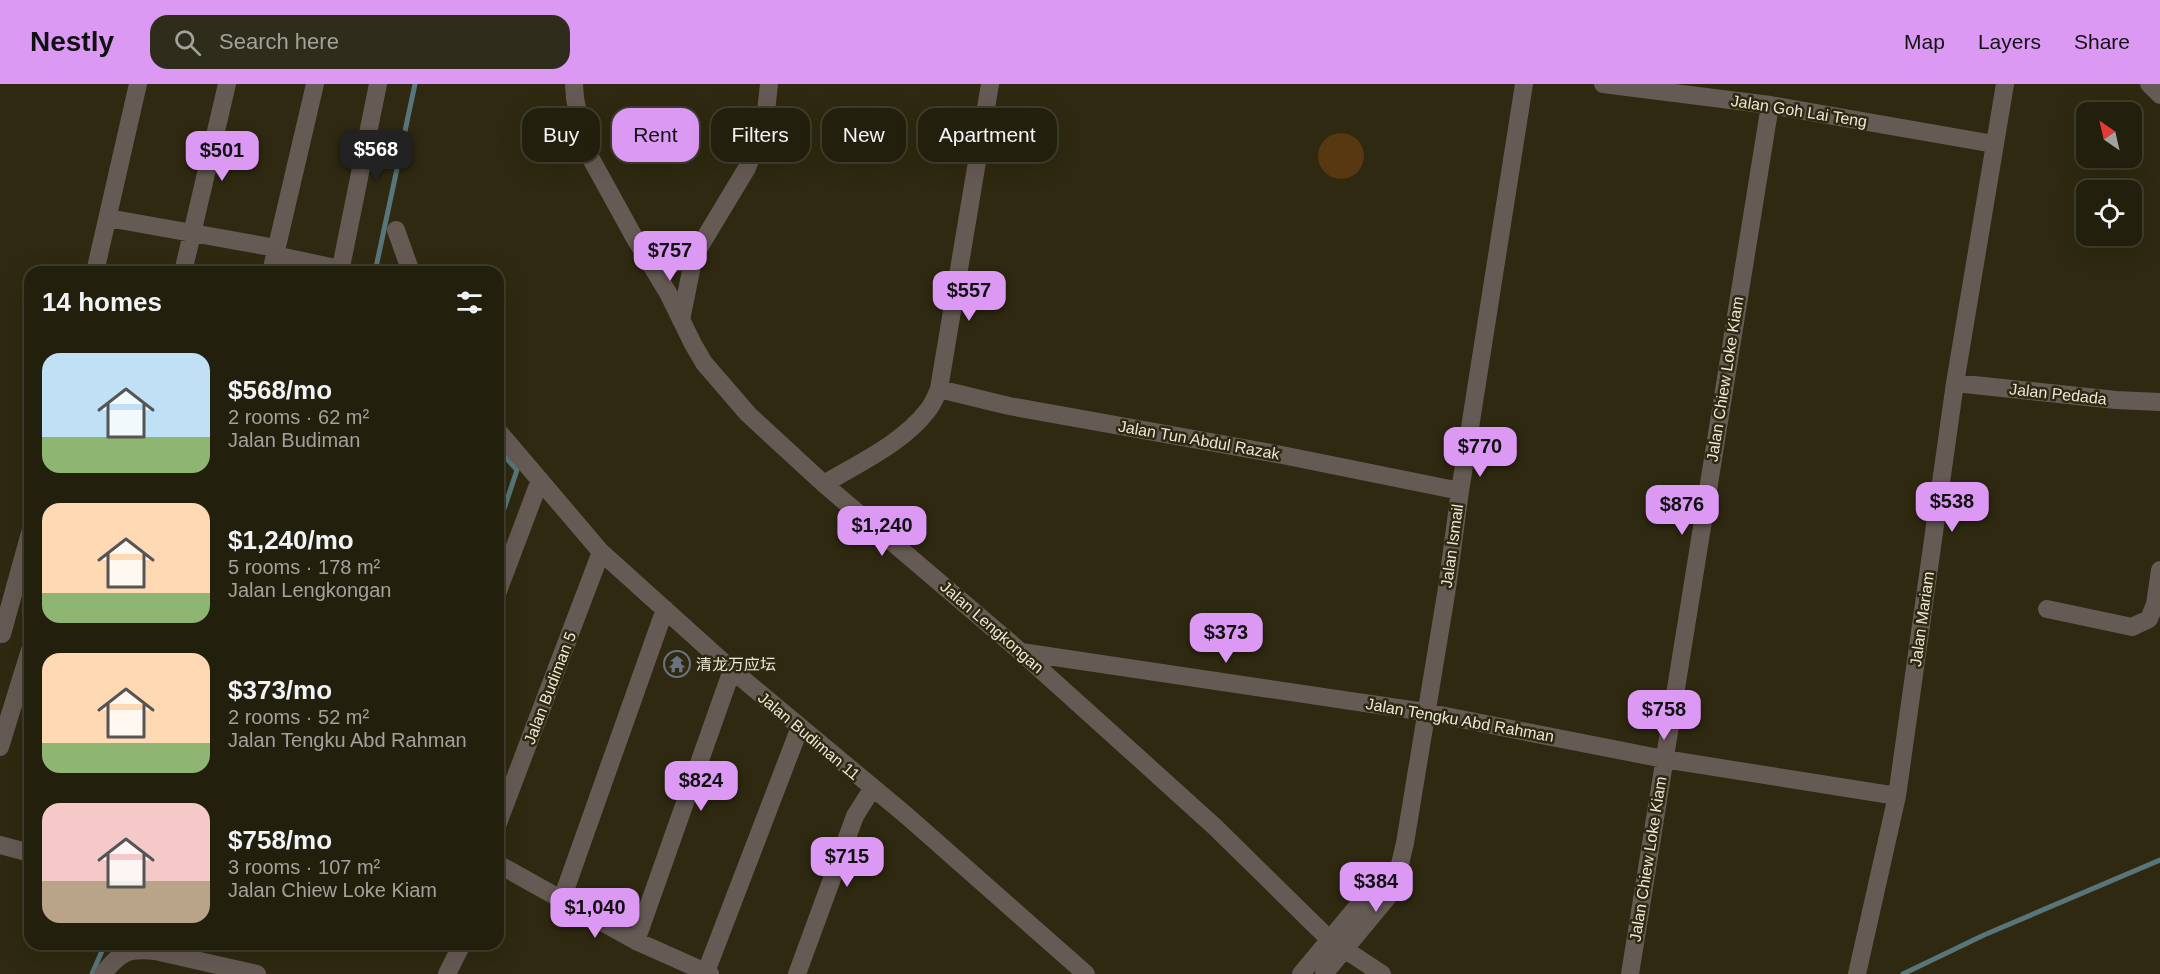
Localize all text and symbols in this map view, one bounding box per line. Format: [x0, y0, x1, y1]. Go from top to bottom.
search box [150, 15, 570, 69]
text: Nestly [30, 26, 114, 57]
icon: search [171, 26, 204, 59]
text: Search here [219, 29, 339, 54]
text: Map [1904, 30, 1945, 53]
text: Layers [1978, 30, 2041, 53]
text: Share [2074, 30, 2130, 53]
street label: Jalan Goh Lai Teng [1730, 92, 1868, 130]
north arrow [2076, 102, 2142, 168]
map controls [2076, 102, 2142, 246]
chip: Buy [522, 108, 600, 162]
chip: Rent [612, 108, 699, 162]
chip: Filters [711, 108, 810, 162]
chip: New [822, 108, 906, 162]
chip: Apartment [918, 108, 1057, 162]
pin: $568 [340, 130, 412, 181]
pin: $501 [186, 131, 258, 182]
text: $568 [354, 138, 398, 160]
text: $501 [200, 139, 244, 161]
button: locate [2076, 180, 2142, 246]
pin: $757 [634, 231, 706, 282]
text: $757 [648, 239, 692, 261]
pin: $557 [933, 271, 1005, 322]
text: $557 [947, 279, 991, 301]
icon: filters [453, 286, 486, 319]
text: 14 homes [42, 287, 162, 317]
street label: Jalan Chiew Loke Kiam [1704, 295, 1746, 463]
text: $568/mo [228, 375, 332, 405]
icon: home [90, 377, 162, 449]
street label: Jalan Pedada [2008, 380, 2108, 408]
text: 2 rooms · 62 m² [228, 406, 369, 428]
street label: Jalan Tun Abdul Razak [1117, 417, 1282, 463]
pin: $770 [1444, 427, 1516, 478]
text: Jalan Budiman [228, 429, 360, 451]
text: $770 [1458, 435, 1502, 457]
pin: $538 [1916, 482, 1988, 533]
pin: $876 [1646, 485, 1718, 536]
text: $538 [1930, 490, 1974, 512]
text: $876 [1660, 493, 1704, 515]
street label: Jalan Ismail [1438, 503, 1466, 589]
pin: $1,240 [833, 506, 931, 557]
text: $1,240 [851, 514, 913, 536]
text: $1,240/mo [228, 525, 354, 555]
icon: home [90, 527, 162, 599]
text: 5 rooms · 178 m² [228, 556, 380, 578]
street label: Jalan Mariam [1907, 570, 1937, 668]
street label: Jalan Lengkongan [937, 578, 1047, 676]
text: Jalan Lengkongan [228, 579, 391, 601]
pin: $373 [1190, 613, 1262, 664]
text: $373 [1204, 621, 1248, 643]
street label: Jalan Budiman 5 [521, 629, 579, 747]
temple icon: 清龙万应坛 [662, 649, 692, 679]
place label: 清龙万应坛 [696, 656, 776, 673]
text: $373/mo [228, 675, 332, 705]
icon: home [90, 677, 162, 749]
street label: Jalan Budiman 11 [755, 689, 863, 783]
pin: $758 [1628, 690, 1700, 741]
street label: Jalan Tengku Abd Rahman [1364, 695, 1556, 745]
text: $758 [1642, 698, 1686, 720]
text: 2 rooms · 52 m² [228, 706, 369, 728]
text: Jalan Tengku Abd Rahman [228, 729, 467, 751]
pin: $824 [665, 761, 737, 812]
text: $824 [679, 769, 723, 791]
street label: Jalan Chiew Loke Kiam [1627, 775, 1669, 943]
text: $758/mo [228, 825, 332, 855]
icon: home [90, 827, 162, 899]
pin: $715 [811, 837, 883, 888]
text: $715 [825, 845, 869, 867]
text: 3 rooms · 107 m² [228, 856, 380, 878]
pin: $384 [1340, 862, 1412, 913]
text: $384 [1354, 870, 1398, 892]
text: Jalan Chiew Loke Kiam [228, 879, 437, 901]
pin: $1,040 [546, 888, 644, 939]
text: $1,040 [564, 896, 626, 918]

